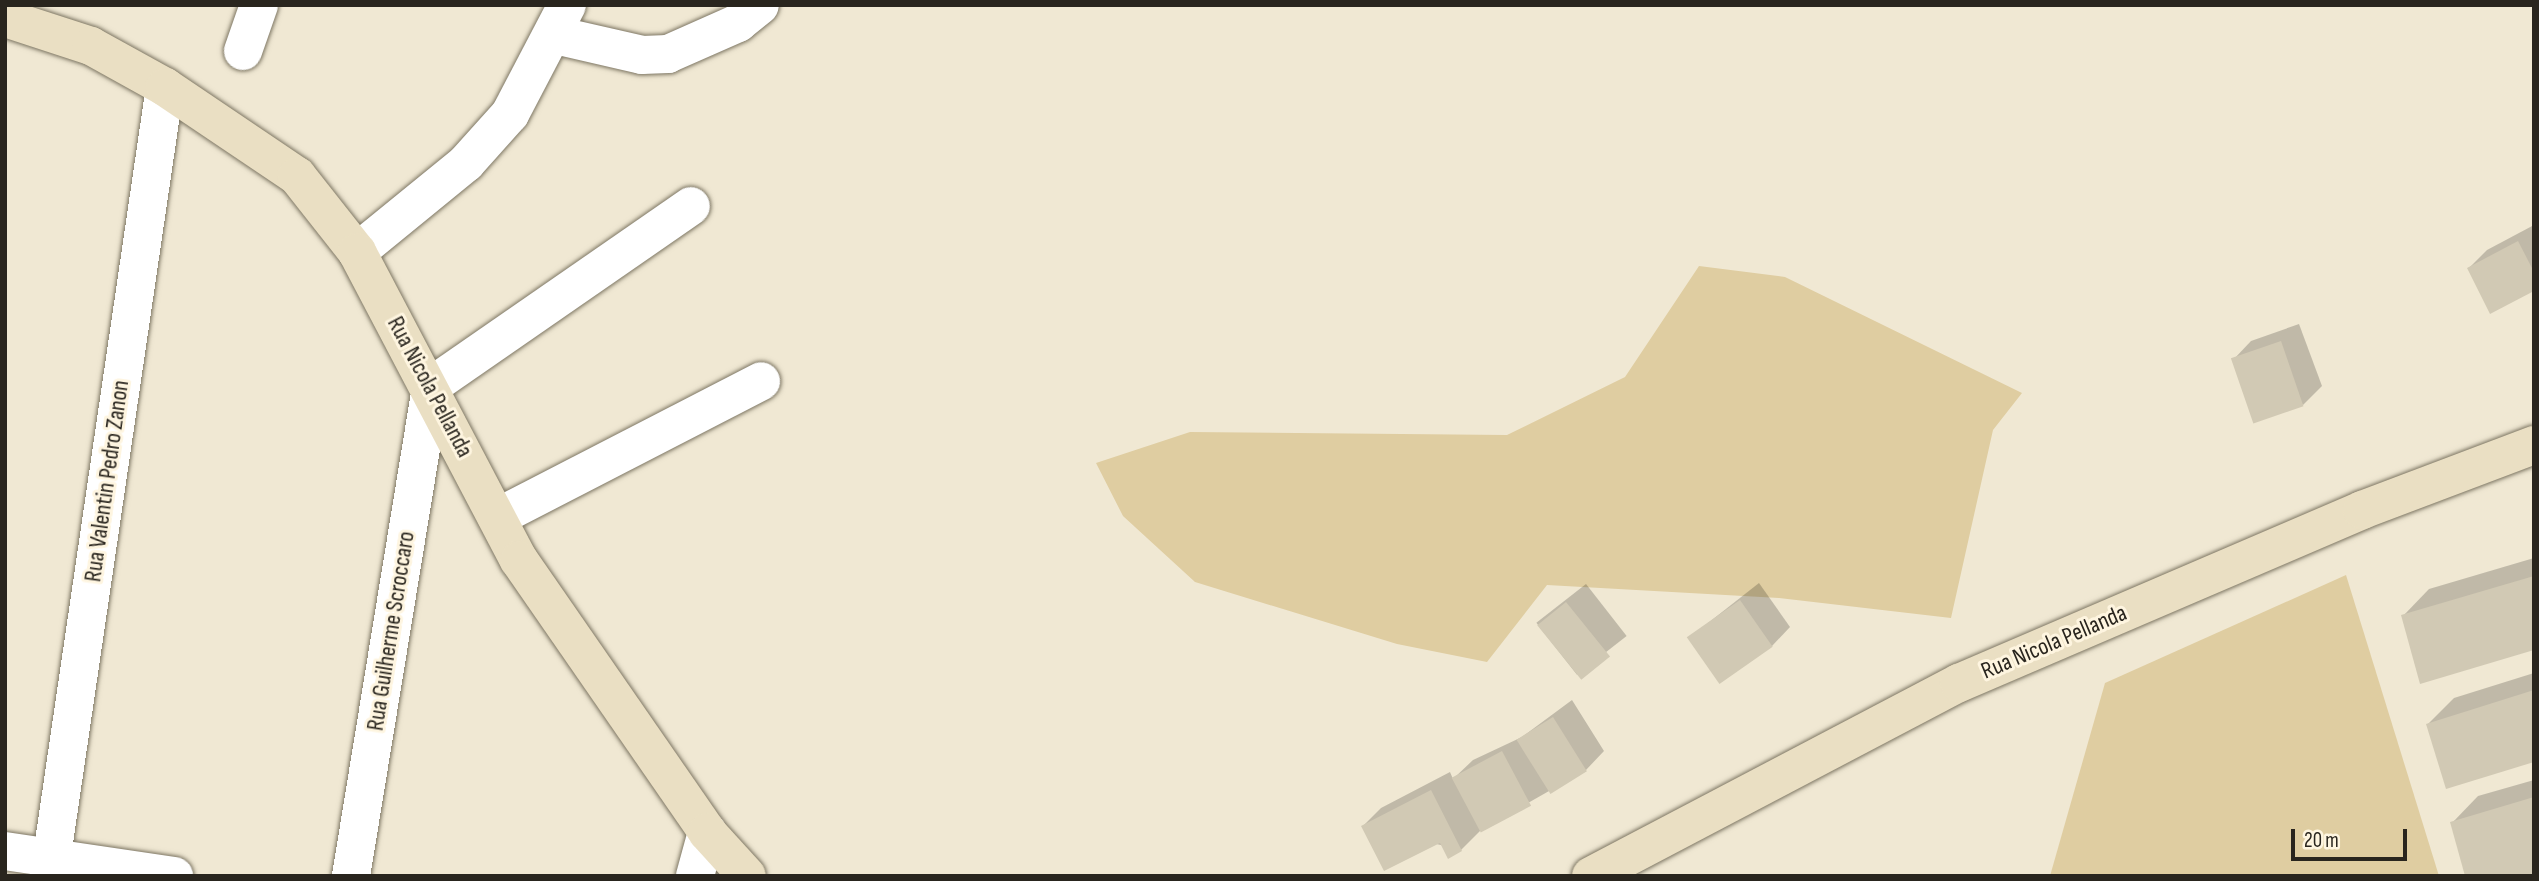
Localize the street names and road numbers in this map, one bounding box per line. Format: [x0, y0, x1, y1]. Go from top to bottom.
street label: Rua Nicola Pellanda [381, 312, 479, 462]
street label: Rua Valentin Pedro Zanon [79, 378, 135, 584]
street label: Rua Guilherme Scroccaro [361, 529, 421, 733]
street label: Rua Nicola Pellanda [1977, 598, 2131, 686]

